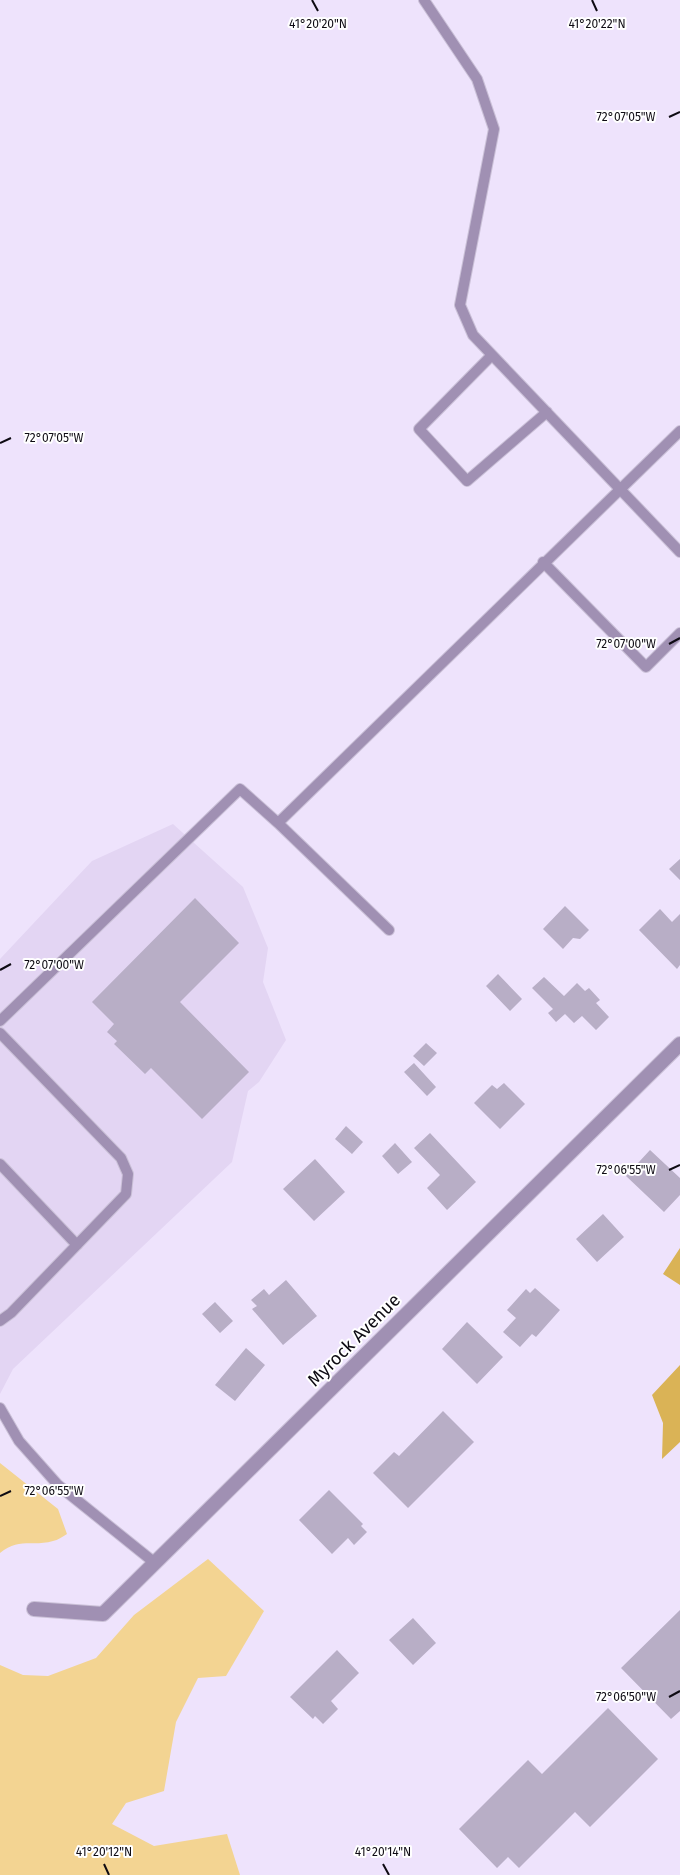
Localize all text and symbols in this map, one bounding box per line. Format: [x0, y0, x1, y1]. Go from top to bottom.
text: 41°20'20"N [289, 17, 347, 31]
text: 41°20'22"N [568, 17, 626, 31]
text: 72°07'05"W [597, 110, 655, 124]
text: 72°07'05"W [25, 431, 83, 445]
text: 72°07'00"W [596, 637, 656, 651]
text: 72°07'00"W [24, 958, 84, 972]
text: 72°06'55"W [596, 1163, 656, 1177]
street label: Myrock Avenue [303, 1289, 405, 1391]
text: 72°06'55"W [24, 1484, 84, 1498]
text: 72°06'50"W [596, 1690, 656, 1704]
text: 41°20'12"N [76, 1845, 132, 1859]
text: 41°20'14"N [355, 1845, 411, 1859]

